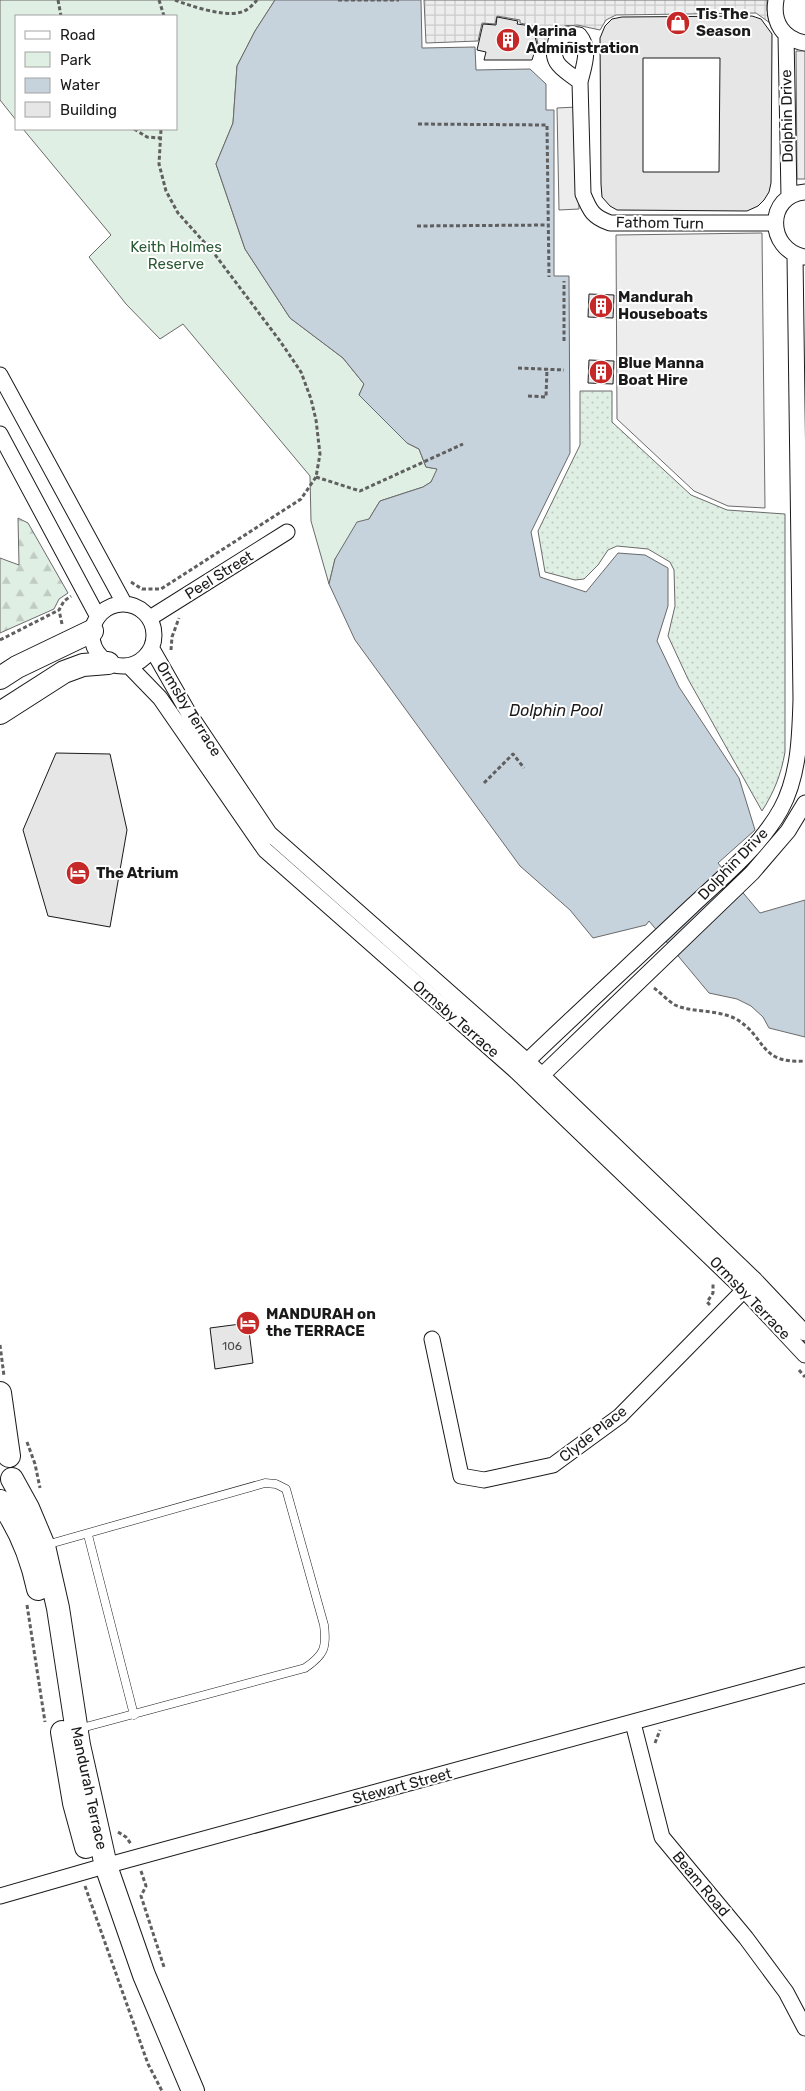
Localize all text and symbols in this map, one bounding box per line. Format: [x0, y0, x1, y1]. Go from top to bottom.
place label: Tis The Season [696, 5, 751, 40]
shop icon: Tis The Season [665, 10, 691, 36]
legend [15, 15, 178, 130]
place label: Marina Administration [526, 22, 639, 57]
text: Road [60, 26, 96, 44]
building icon: Marina Administration [495, 27, 521, 53]
text: Park [60, 51, 91, 69]
street label: Dolphin Drive [777, 69, 797, 163]
text: Water [60, 76, 100, 94]
text: Building [60, 101, 117, 119]
street label: Fathom Turn [616, 213, 704, 233]
park label: Keith Holmes Reserve [130, 238, 222, 273]
place label: Mandurah Houseboats [618, 288, 708, 323]
building icon: Mandurah Houseboats [588, 293, 614, 319]
place label: Blue Manna Boat Hire [618, 354, 704, 389]
building icon: Blue Manna Boat Hire [588, 359, 614, 385]
street label: Peel Street [182, 547, 257, 603]
street label: Ormsby Terrace [153, 658, 225, 760]
water label: Dolphin Pool [509, 701, 604, 720]
street label: Dolphin Drive [694, 824, 772, 904]
hotel icon: The Atrium [65, 860, 91, 886]
place label: The Atrium [96, 864, 178, 882]
street label: Ormsby Terrace [409, 977, 503, 1061]
street label: Ormsby Terrace [706, 1253, 794, 1343]
place label: MANDURAH on the TERRACE [266, 1305, 376, 1340]
hotel icon: MANDURAH on the TERRACE [235, 1310, 261, 1336]
house number: 106 [222, 1339, 242, 1353]
street label: Clyde Place [556, 1402, 630, 1466]
street label: Mandurah Terrace [67, 1725, 111, 1851]
street label: Stewart Street [350, 1764, 454, 1808]
street label: Beam Road [669, 1848, 733, 1920]

